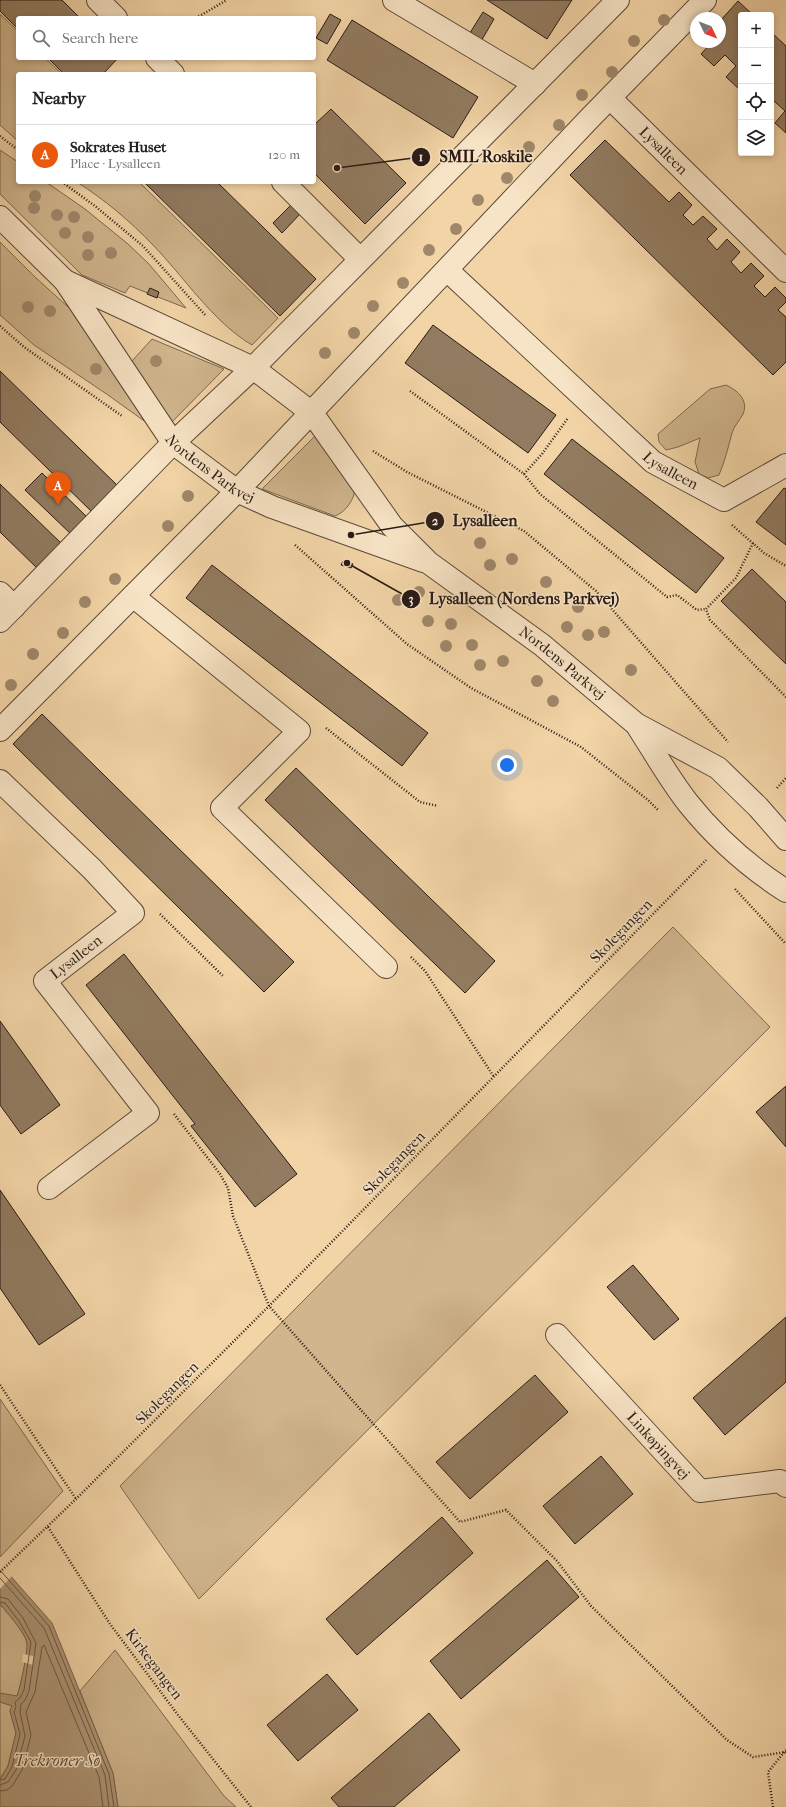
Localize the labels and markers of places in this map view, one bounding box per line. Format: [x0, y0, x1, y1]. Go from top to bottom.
callout: SMIL Roskile [411, 143, 540, 171]
pin: A [45, 472, 71, 505]
callout: Lysalleen [425, 507, 526, 535]
callout: Lysalleen (Nordens Parkvej) [401, 585, 627, 613]

